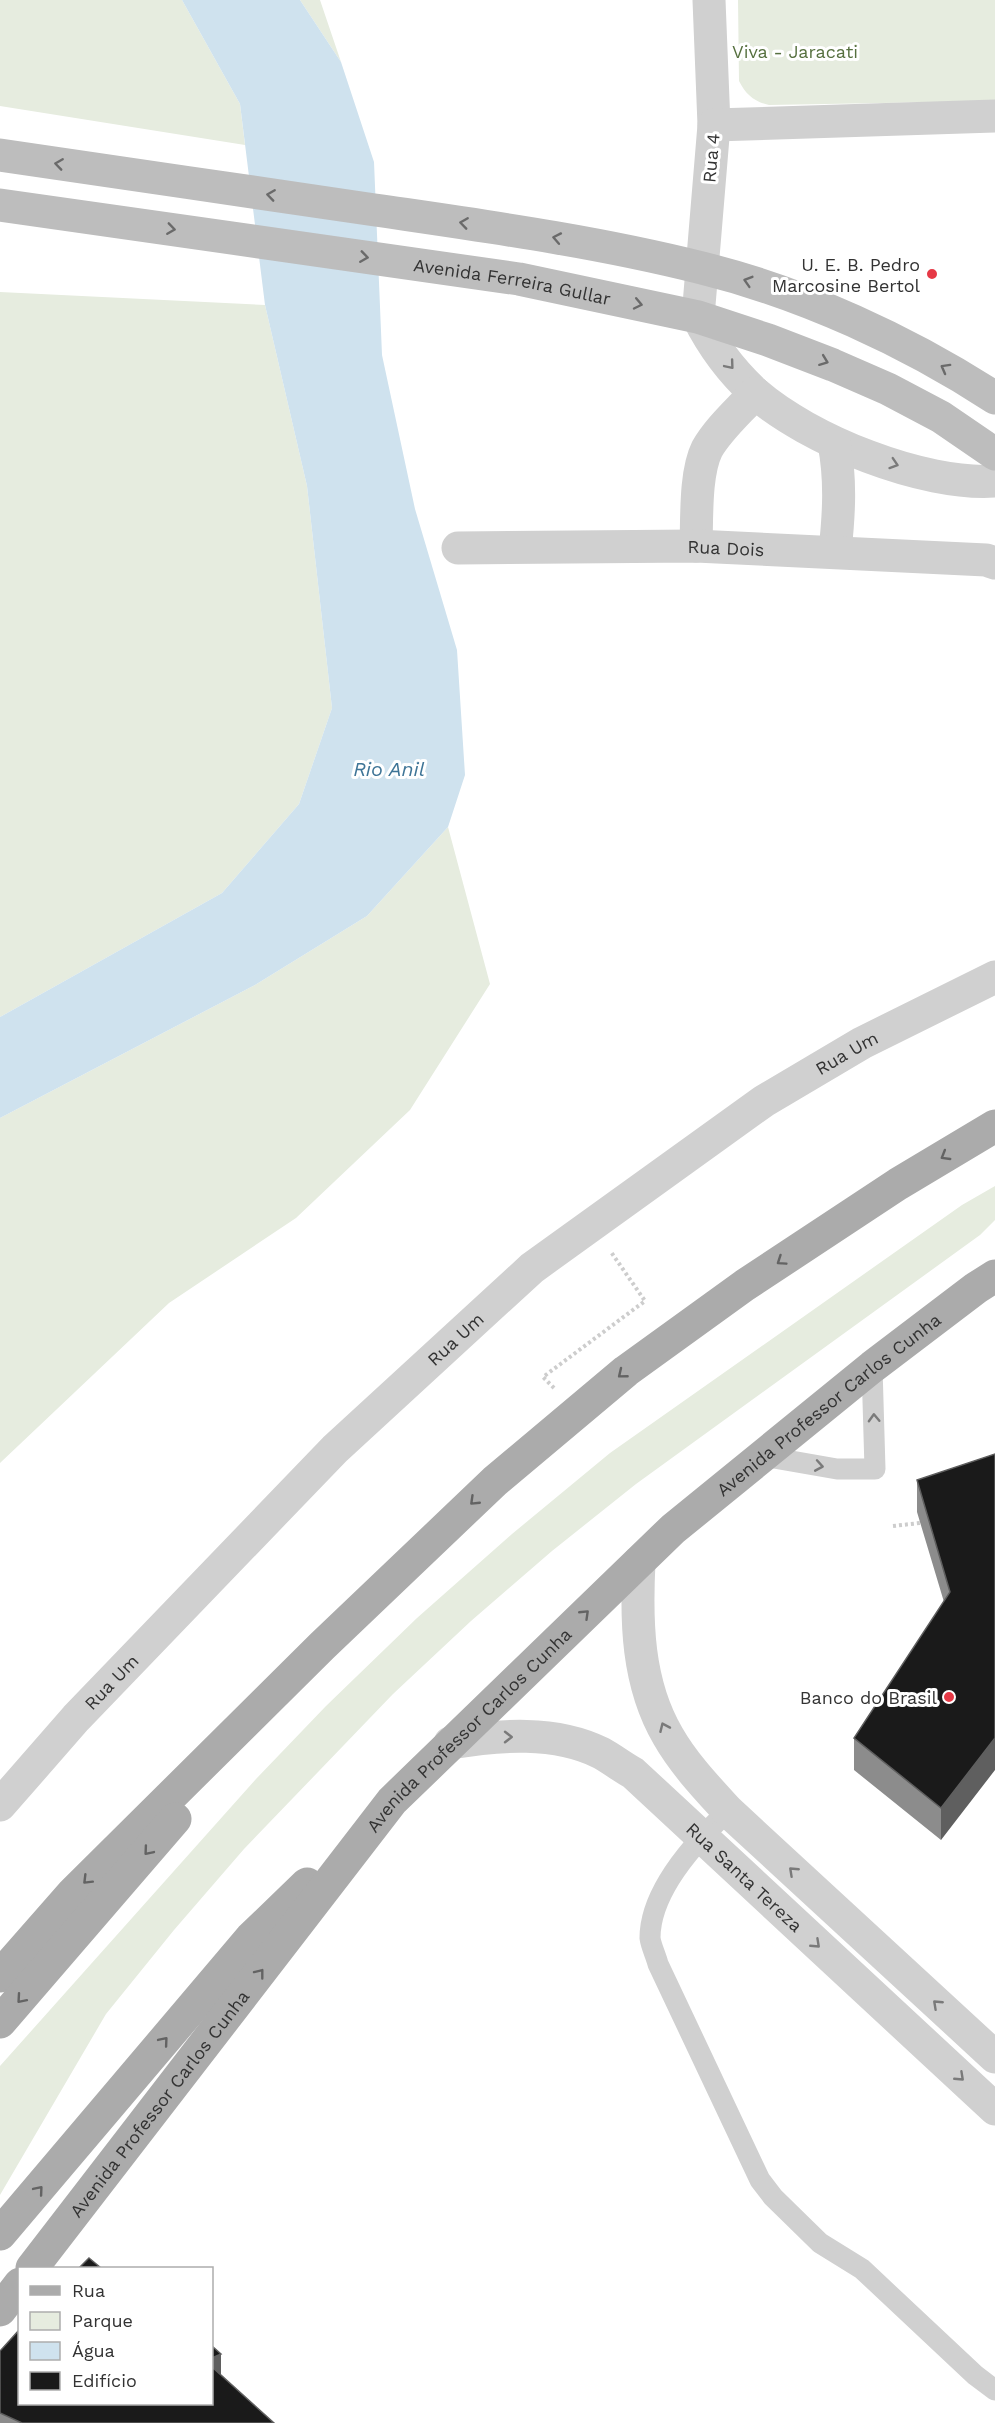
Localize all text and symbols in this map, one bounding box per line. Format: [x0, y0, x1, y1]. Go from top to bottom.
park label: Viva - Jaracati [732, 41, 858, 62]
street label: Rua 4 [698, 132, 724, 184]
one-way arrow [55, 158, 64, 170]
one-way arrow [266, 189, 276, 201]
one-way arrow [459, 217, 469, 229]
one-way arrow [166, 222, 175, 234]
one-way arrow [553, 232, 563, 245]
one-way arrow [359, 250, 368, 262]
street label: Avenida Ferreira Gullar [412, 254, 613, 309]
place label: U. E. B. Pedro Marcosine Bertol [772, 254, 920, 296]
marker: U. E. B. Pedro Marcosine Bertol [925, 267, 939, 281]
one-way arrow [743, 276, 753, 288]
one-way arrow [633, 297, 643, 310]
one-way arrow [818, 354, 829, 366]
one-way arrow [723, 358, 734, 369]
one-way arrow [941, 364, 951, 375]
one-way arrow [888, 457, 899, 469]
street label: Rua Dois [687, 535, 765, 560]
water label: Rio Anil [353, 757, 425, 781]
street label: Rua Um [811, 1026, 881, 1079]
one-way arrow [941, 1148, 951, 1160]
one-way arrow [777, 1254, 787, 1266]
street label: Rua Um [423, 1308, 487, 1370]
street label: Avenida Professor Carlos Cunha [712, 1308, 945, 1500]
one-way arrow [618, 1367, 629, 1378]
one-way arrow [868, 1414, 880, 1423]
one-way arrow [814, 1459, 824, 1472]
one-way arrow [470, 1494, 481, 1505]
one-way arrow [579, 1610, 589, 1621]
street label: Avenida Professor Carlos Cunha [362, 1623, 575, 1836]
street label: Rua Um [80, 1650, 142, 1714]
place label: Banco do Brasil [800, 1687, 937, 1708]
marker: Banco do Brasil [942, 1690, 956, 1704]
one-way arrow [659, 1723, 671, 1734]
one-way arrow [503, 1731, 512, 1743]
street label: Rua Santa Tereza [682, 1818, 807, 1936]
one-way arrow [144, 1844, 155, 1855]
one-way arrow [790, 1867, 800, 1878]
one-way arrow [83, 1873, 94, 1884]
one-way arrow [810, 1937, 820, 1948]
one-way arrow [252, 1968, 263, 1979]
street label: Avenida Professor Carlos Cunha [65, 1986, 253, 2221]
one-way arrow [17, 1992, 28, 2003]
one-way arrow [933, 2000, 944, 2011]
one-way arrow [157, 2037, 168, 2048]
one-way arrow [953, 2070, 963, 2081]
one-way arrow [31, 2186, 42, 2197]
legend [18, 2267, 213, 2405]
text: Rua [72, 2280, 105, 2301]
text: Parque [72, 2310, 133, 2331]
text: Água [72, 2340, 115, 2361]
text: Edifício [72, 2370, 137, 2391]

